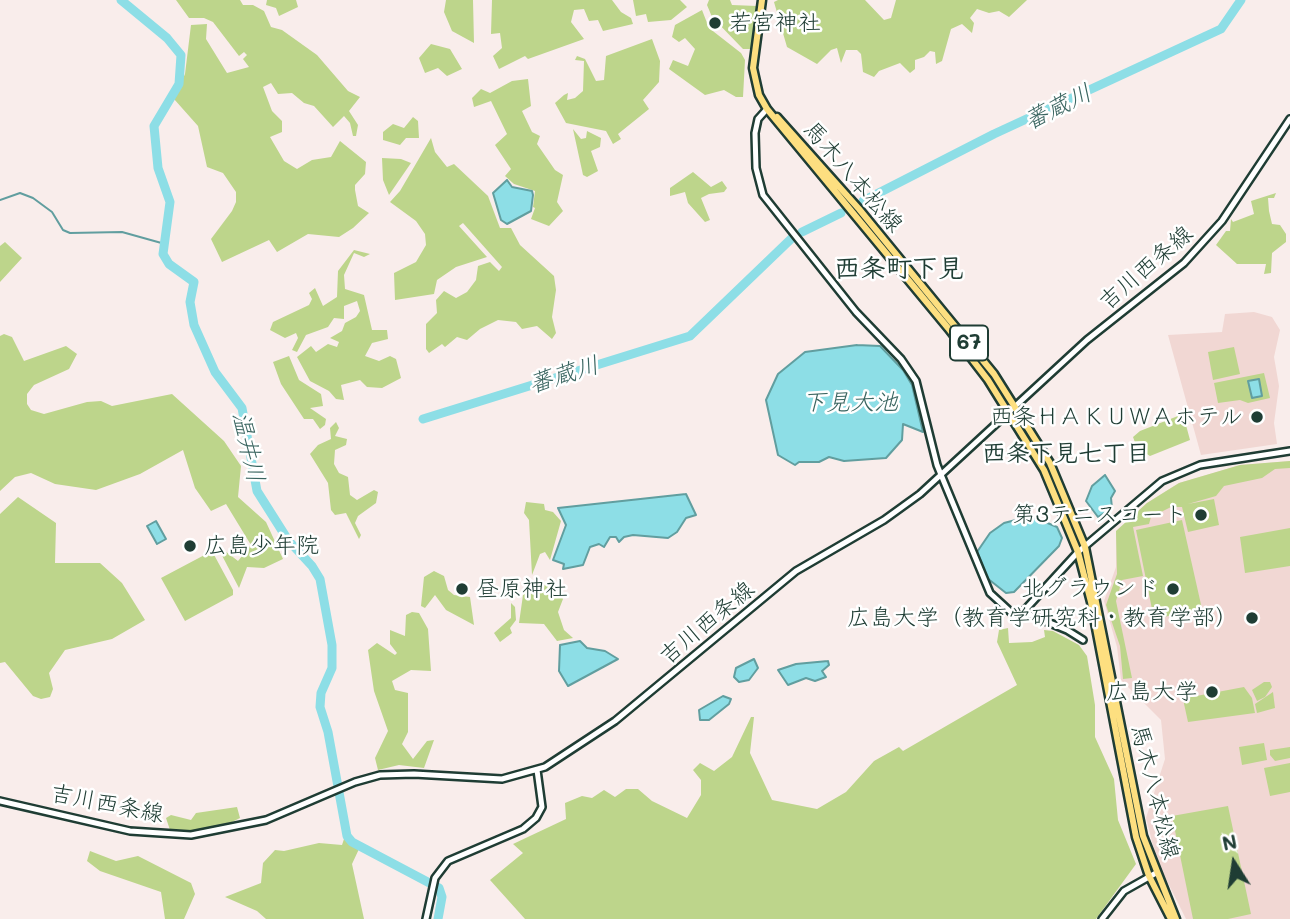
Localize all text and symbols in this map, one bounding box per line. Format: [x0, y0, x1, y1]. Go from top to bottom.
place label: 若宮神社 [729, 9, 821, 37]
marker: 若宮神社 [707, 15, 723, 31]
water label: 蕃蔵川 [1019, 78, 1097, 136]
street label: 馬木八本松線 [797, 116, 909, 238]
street label: 吉川西条線 [1094, 220, 1198, 316]
district label: 西条町下見 [834, 253, 964, 285]
road number: 67 [950, 326, 988, 360]
water label: 蕃蔵川 [525, 351, 603, 399]
water label: 下見大池 [802, 389, 898, 417]
place label: 西条ＨＡＫＵＷＡホテル [990, 403, 1243, 431]
water label: 温井川 [226, 409, 270, 485]
marker: 西条ＨＡＫＵＷＡホテル [1249, 409, 1265, 425]
district label: 西条下見七丁目 [982, 440, 1150, 468]
place label: 第3テニスコート [1013, 501, 1187, 529]
marker: 第3テニスコート [1193, 507, 1209, 523]
place label: 広島少年院 [204, 532, 319, 560]
marker: 広島少年院 [182, 538, 198, 554]
place label: 昼原神社 [476, 575, 568, 603]
street label: 吉川西条線 [654, 575, 760, 671]
place label: 北グラウンド [1021, 575, 1159, 603]
marker: 昼原神社 [454, 581, 470, 597]
marker: 北グラウンド [1165, 581, 1181, 597]
place label: 広島大学（教育学研究科・教育学部） [847, 604, 1238, 632]
marker: 広島大学（教育学研究科・教育学部） [1244, 610, 1260, 626]
place label: 広島大学 [1106, 678, 1198, 706]
marker: 広島大学 [1204, 684, 1220, 700]
street label: 馬木八本松線 [1125, 722, 1185, 862]
street label: 吉川西条線 [48, 779, 166, 829]
north arrow [1199, 828, 1269, 898]
text: N [1220, 828, 1239, 856]

